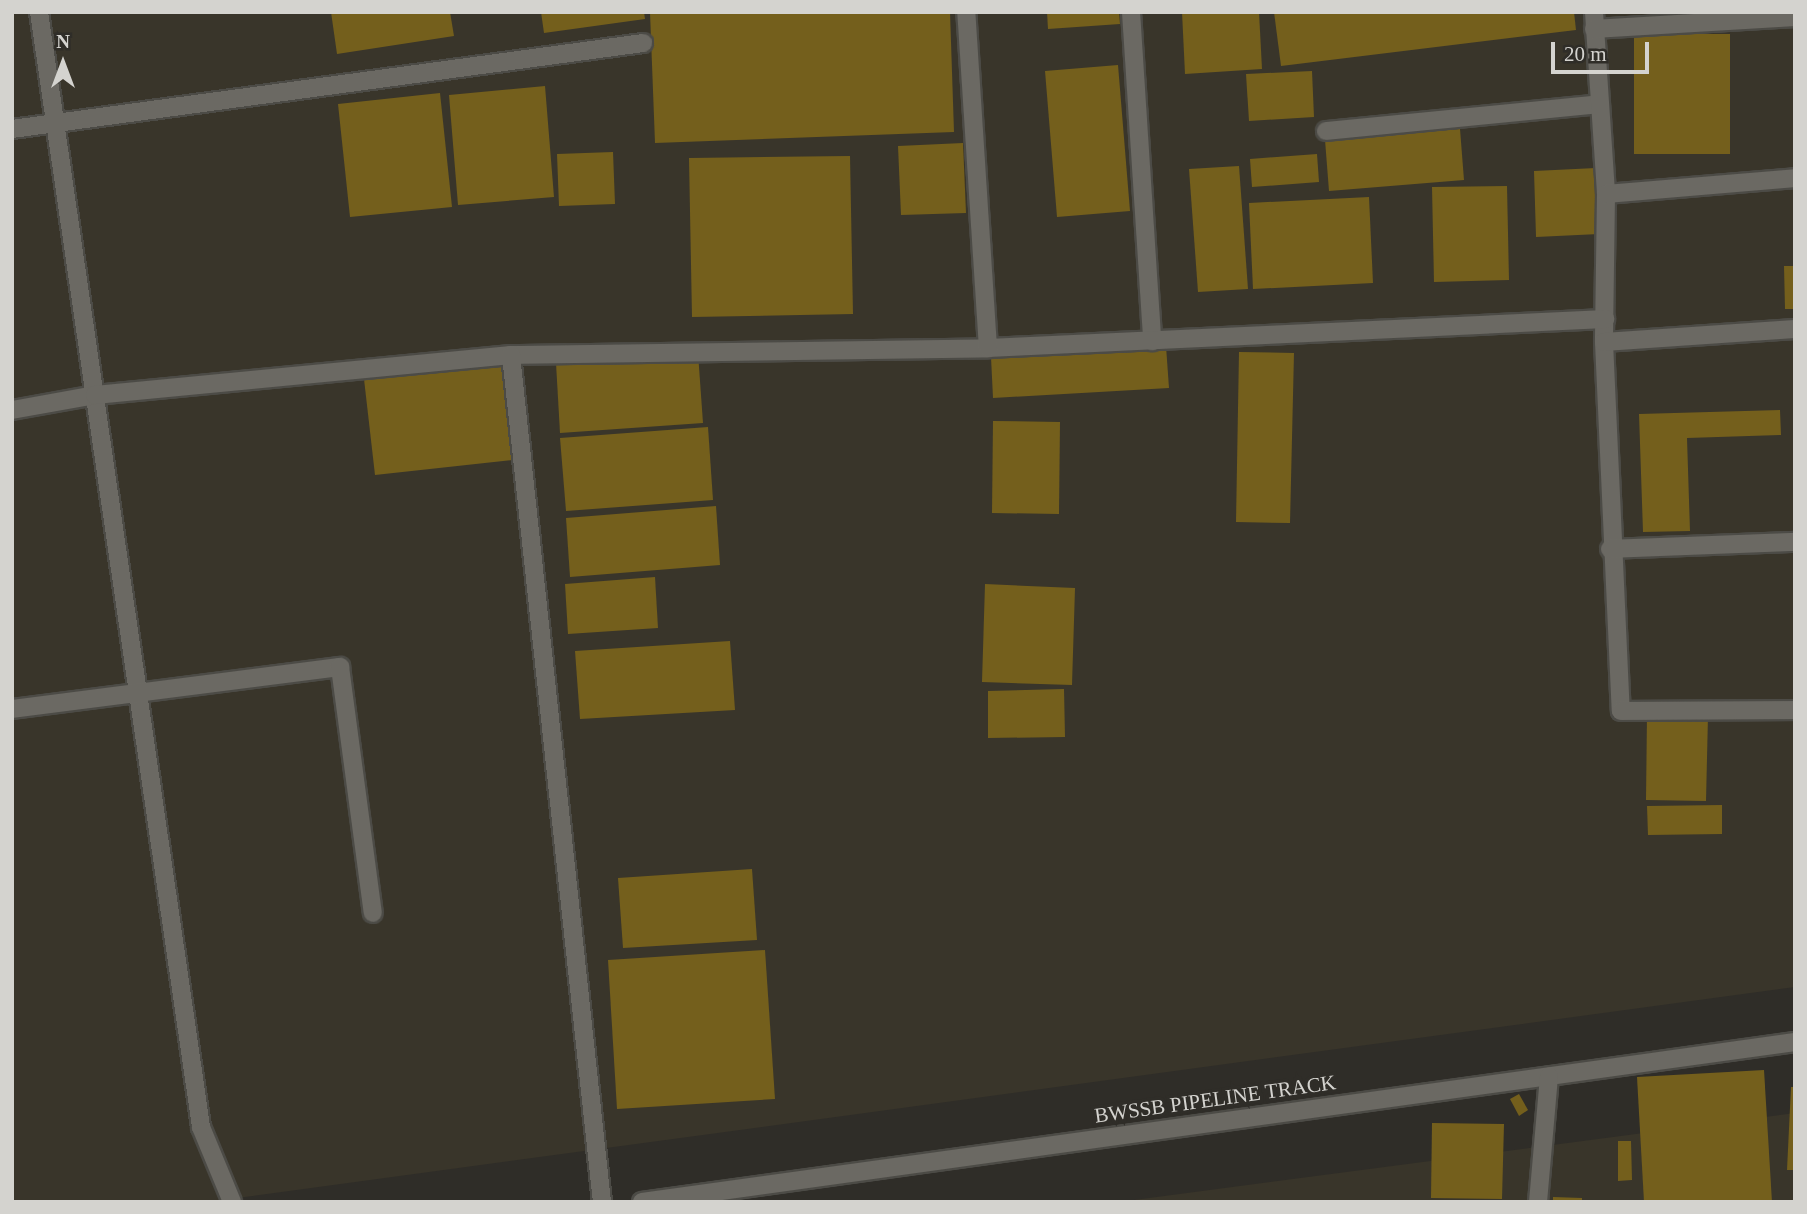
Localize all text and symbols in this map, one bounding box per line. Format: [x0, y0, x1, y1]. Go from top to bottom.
north arrow [28, 28, 98, 98]
scale bar [1555, 28, 1653, 72]
text: N [56, 31, 70, 52]
text: 20 m [1564, 42, 1607, 66]
street label: BWSSB PIPELINE TRACK [1093, 1070, 1337, 1128]

